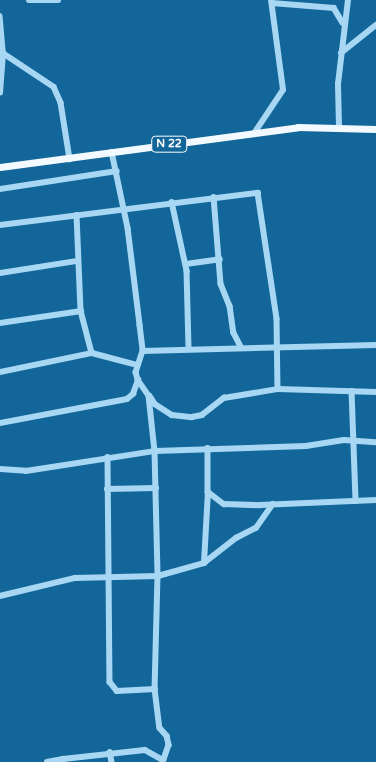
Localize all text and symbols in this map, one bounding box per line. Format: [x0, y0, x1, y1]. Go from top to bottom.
road number: N 22 [150, 136, 188, 152]

